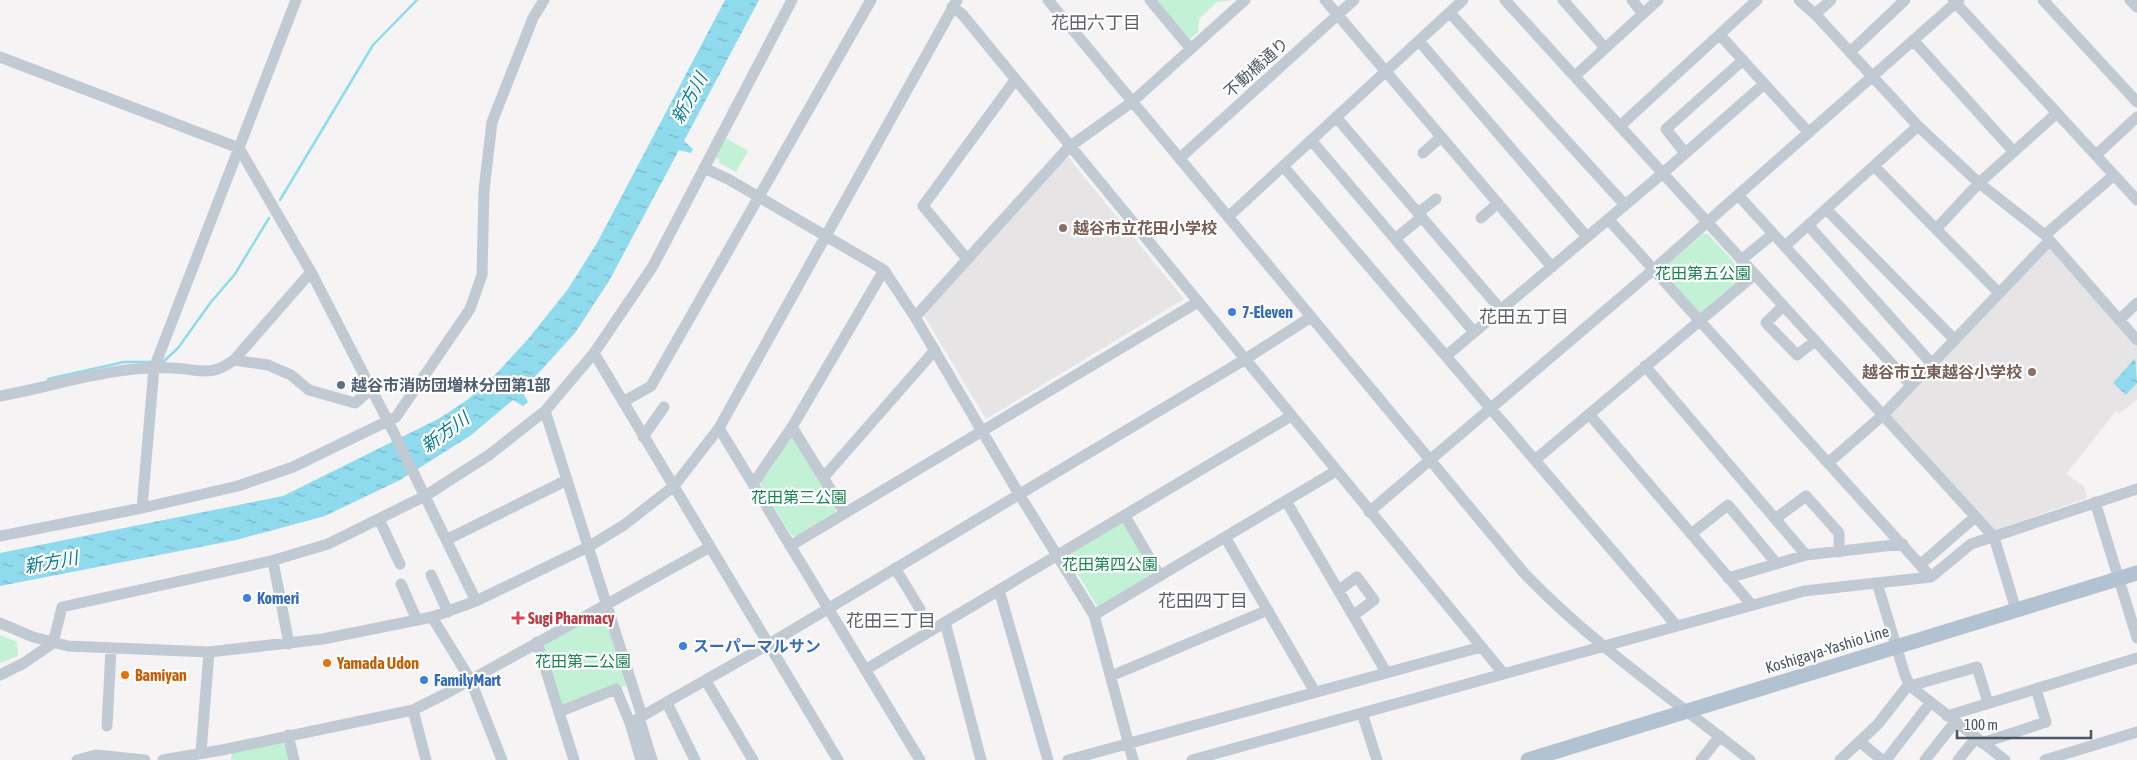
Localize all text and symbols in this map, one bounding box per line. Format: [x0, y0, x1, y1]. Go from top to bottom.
district label: 花田六丁目 [1051, 12, 1141, 33]
street label: 不動橋通り [1220, 34, 1292, 100]
water label: 新方川 [667, 68, 712, 127]
place label: 越谷市立花田小学校 [1073, 219, 1217, 237]
marker: 越谷市立花田小学校 [1057, 222, 1069, 234]
park label: 花田第五公園 [1655, 264, 1751, 282]
place label: 7-Eleven [1242, 303, 1293, 321]
marker: 7-Eleven [1226, 306, 1238, 318]
district label: 花田五丁目 [1479, 306, 1569, 327]
place label: 越谷市立東越谷小学校 [1862, 363, 2022, 381]
marker: 越谷市立東越谷小学校 [2026, 366, 2038, 378]
place label: 越谷市消防団増林分団第1部 [351, 376, 551, 394]
marker: 越谷市消防団増林分団第1部 [335, 379, 347, 391]
water label: 新方川 [417, 406, 475, 456]
park label: 花田第三公園 [751, 488, 847, 506]
water label: 新方川 [23, 547, 81, 577]
park label: 花田第四公園 [1062, 555, 1158, 573]
place label: Komeri [257, 589, 300, 607]
district label: 花田四丁目 [1158, 590, 1248, 611]
marker: Komeri [241, 592, 253, 604]
place label: Sugi Pharmacy [528, 609, 615, 627]
district label: 花田三丁目 [846, 610, 936, 631]
marker: Sugi Pharmacy [512, 612, 524, 624]
street label: Koshigaya-Yashio Line [1763, 622, 1891, 677]
place label: スーパーマルサン [693, 637, 821, 655]
marker: スーパーマルサン [677, 640, 689, 652]
park label: 花田第二公園 [535, 652, 631, 670]
place label: Yamada Udon [336, 654, 419, 672]
marker: Yamada Udon [321, 657, 333, 669]
place label: Bamiyan [135, 666, 187, 684]
marker: Bamiyan [119, 669, 131, 681]
place label: FamilyMart [434, 671, 501, 689]
marker: FamilyMart [418, 674, 430, 686]
scale bar [1957, 708, 2091, 740]
text: 100 m [1964, 716, 1998, 733]

